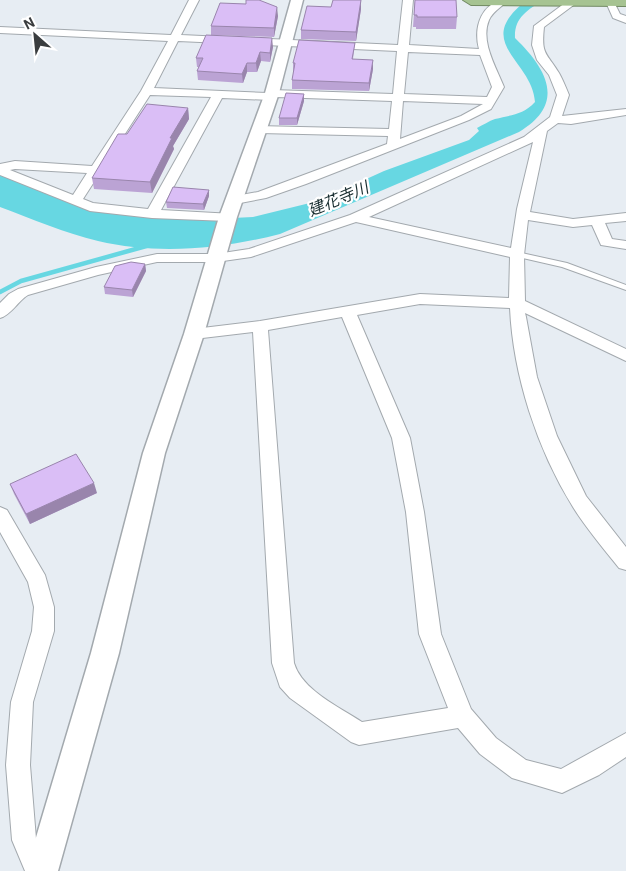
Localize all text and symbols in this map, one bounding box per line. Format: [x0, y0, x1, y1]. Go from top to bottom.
north arrow [10, 10, 60, 60]
text: N [21, 14, 37, 33]
water label: 建花寺川 [305, 177, 373, 220]

